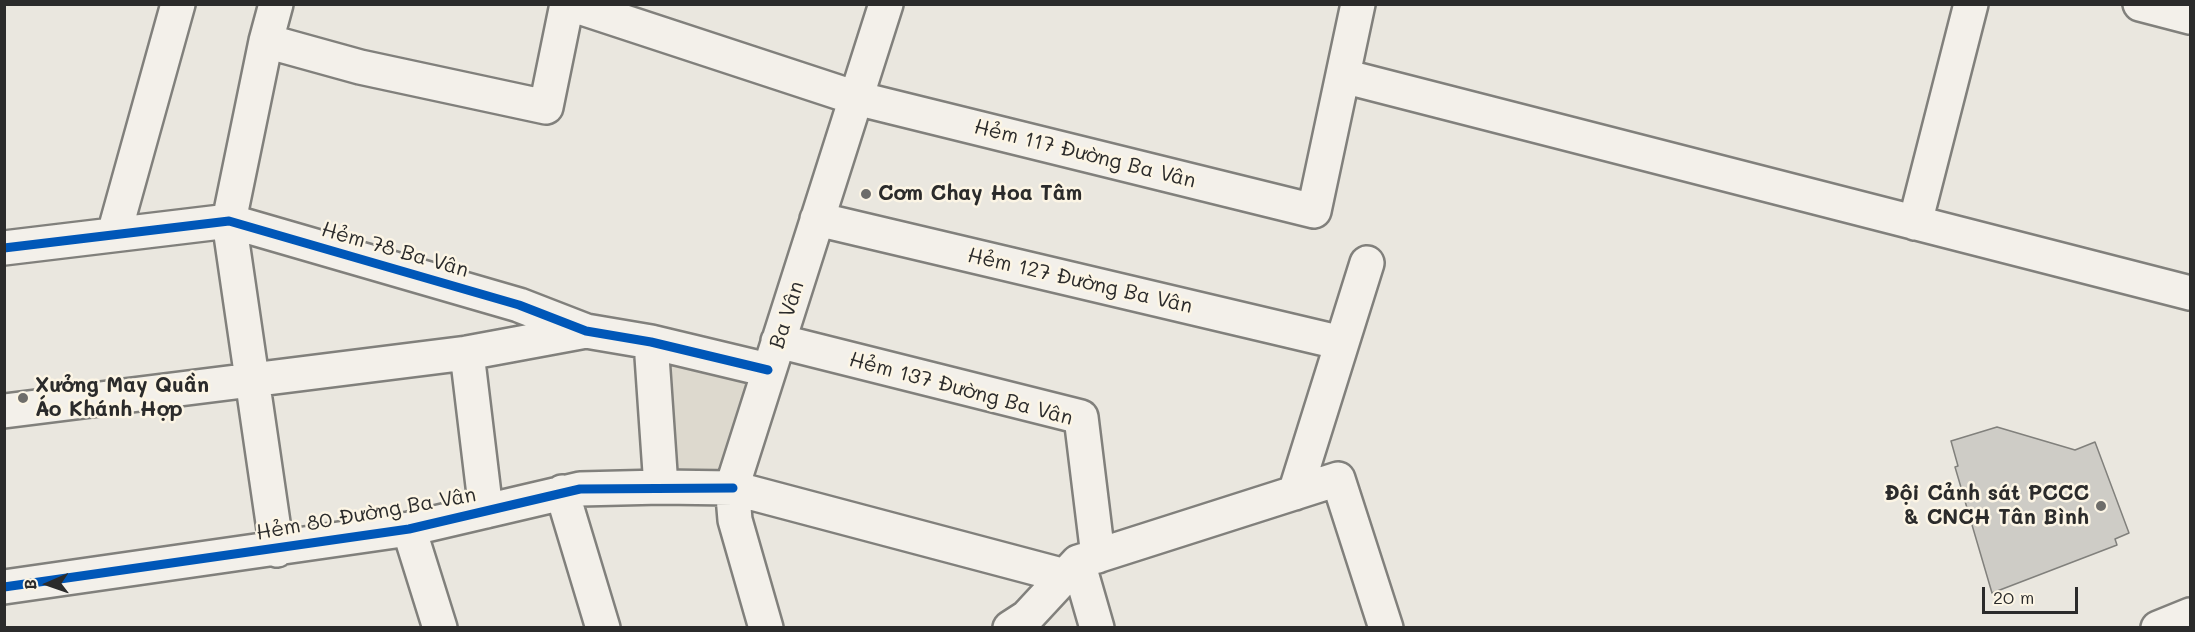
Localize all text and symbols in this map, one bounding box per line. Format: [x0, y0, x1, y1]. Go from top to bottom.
street label: Hẻm 117 Đường Ba Vân [972, 114, 1198, 194]
place label: Cơm Chay Hoa Tâm [878, 181, 1082, 207]
marker: Cơm Chay Hoa Tâm [859, 187, 873, 201]
street label: Hẻm 78 Ba Vân [319, 217, 471, 283]
street label: Hẻm 127 Đường Ba Vân [965, 243, 1195, 319]
street label: Ba Vân [764, 278, 810, 352]
street label: Hẻm 137 Đường Ba Vân [846, 347, 1076, 431]
place label: Xưởng May Quần Áo Khánh Hợp [35, 373, 209, 423]
marker: Xưởng May Quần Áo Khánh Hợp [16, 391, 30, 405]
place label: Đội Cảnh sát PCCC & CNCH Tân Bình [1885, 481, 2089, 531]
street label: Hẻm 80 Đường Ba Vân [254, 482, 478, 546]
marker: Đội Cảnh sát PCCC & CNCH Tân Bình [2094, 499, 2108, 513]
north arrow [18, 554, 78, 614]
scale bar [1985, 575, 2081, 613]
text: B [19, 579, 40, 590]
text: 20 m [1993, 585, 2034, 609]

